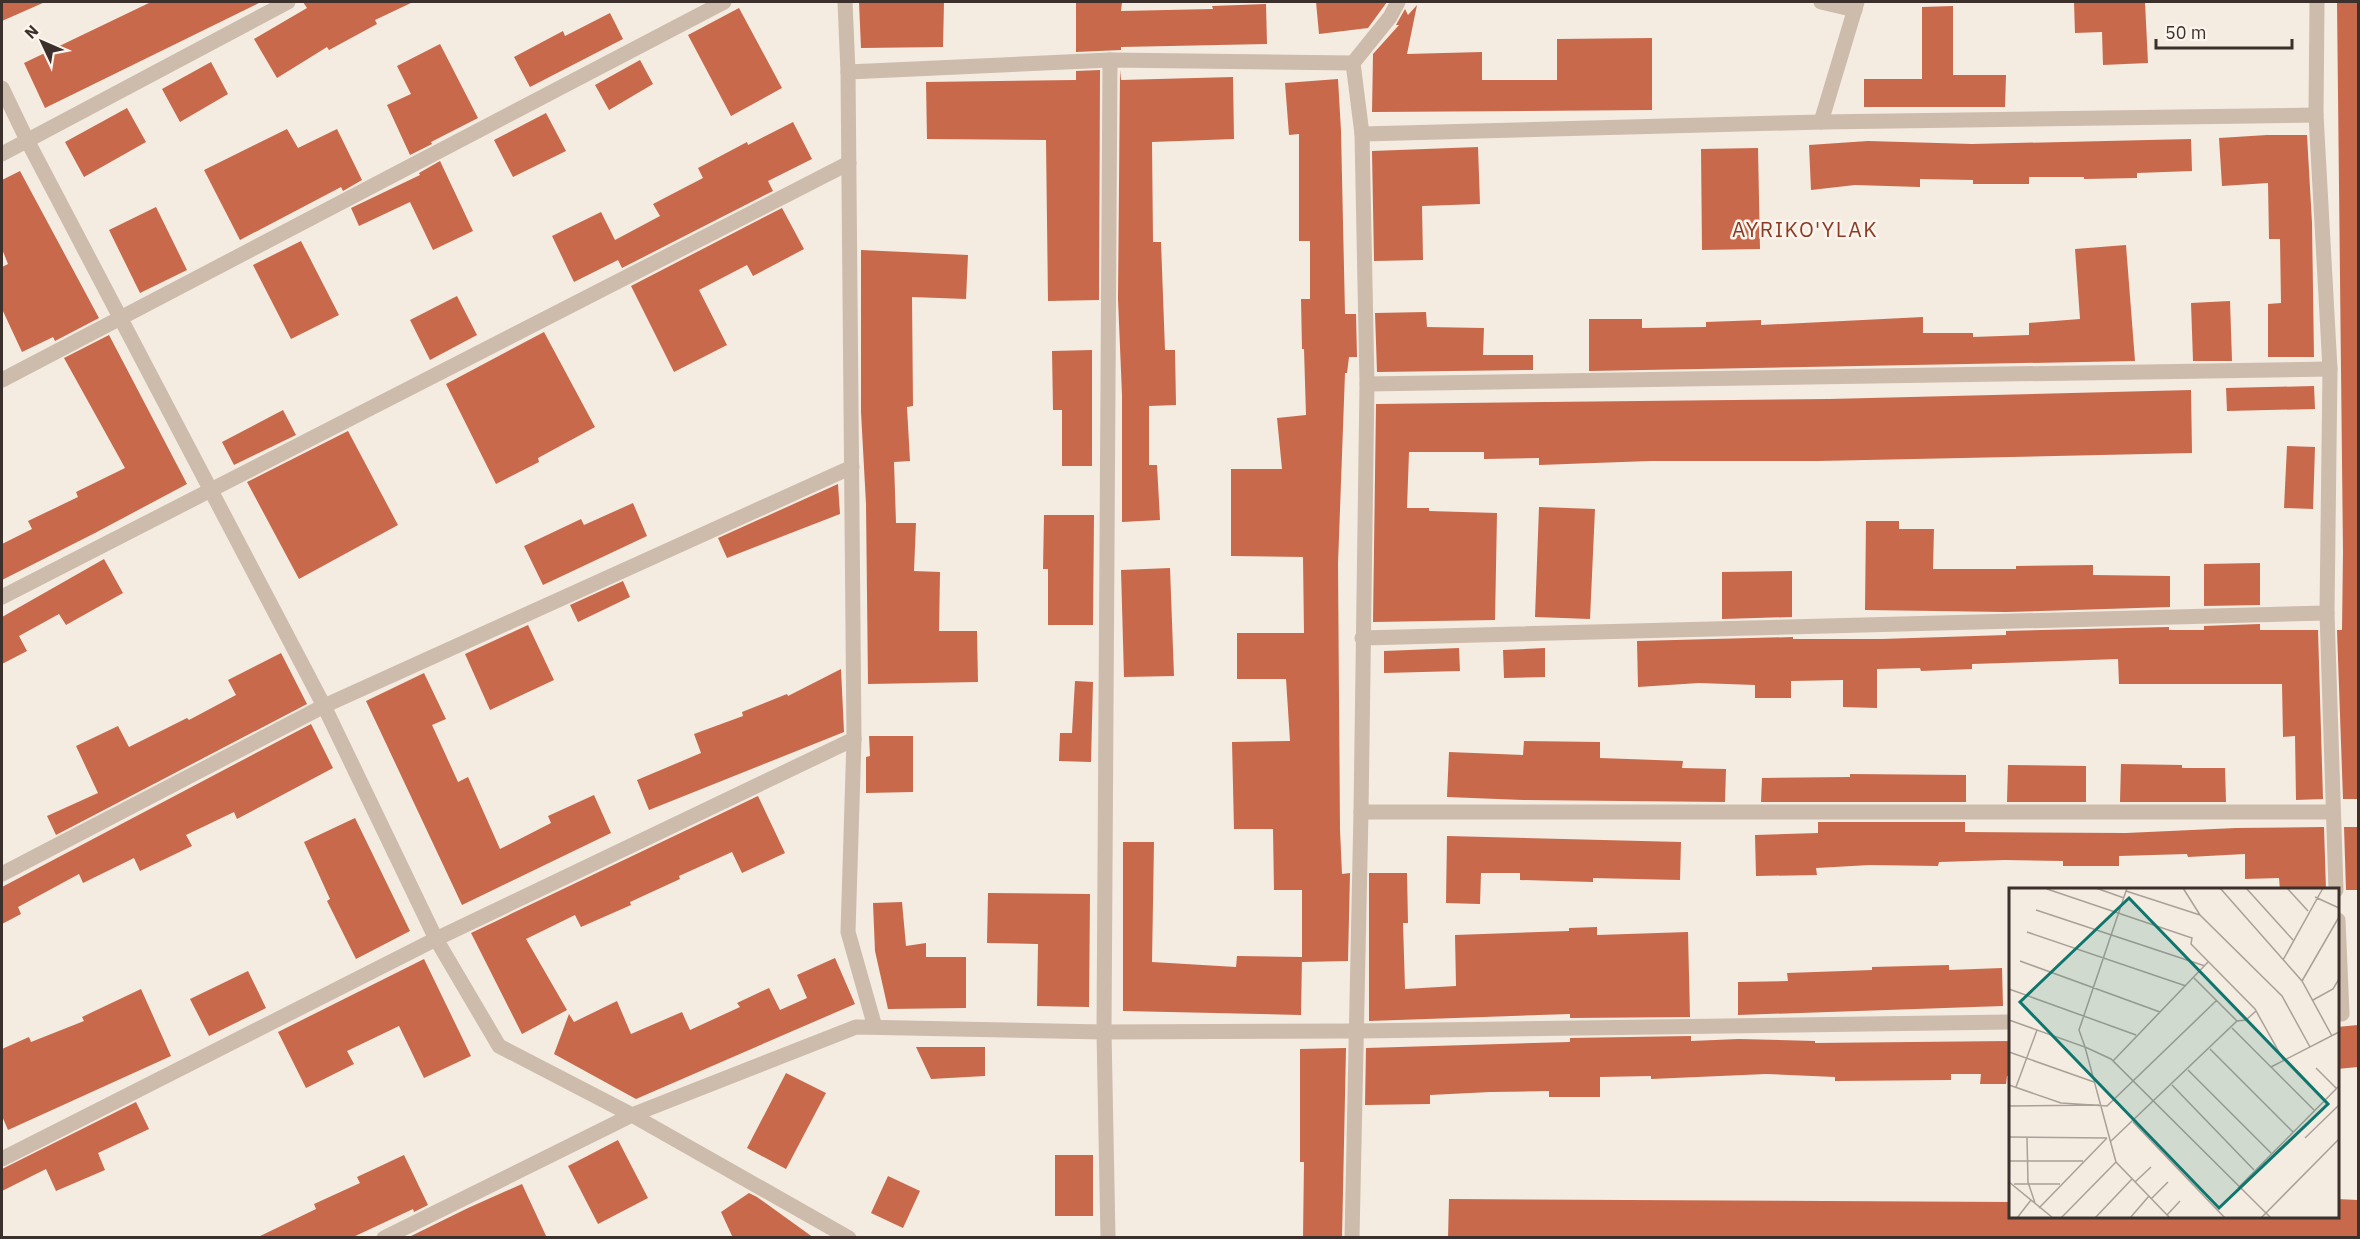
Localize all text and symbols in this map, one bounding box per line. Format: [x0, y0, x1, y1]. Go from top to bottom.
north arrow [12, 12, 72, 72]
scale bar [2156, 12, 2292, 50]
text: N [20, 20, 42, 43]
text: 50 m [2165, 21, 2207, 44]
district label: AYRIKO'YLAK [1732, 215, 1878, 243]
inset map [2009, 888, 2339, 1218]

